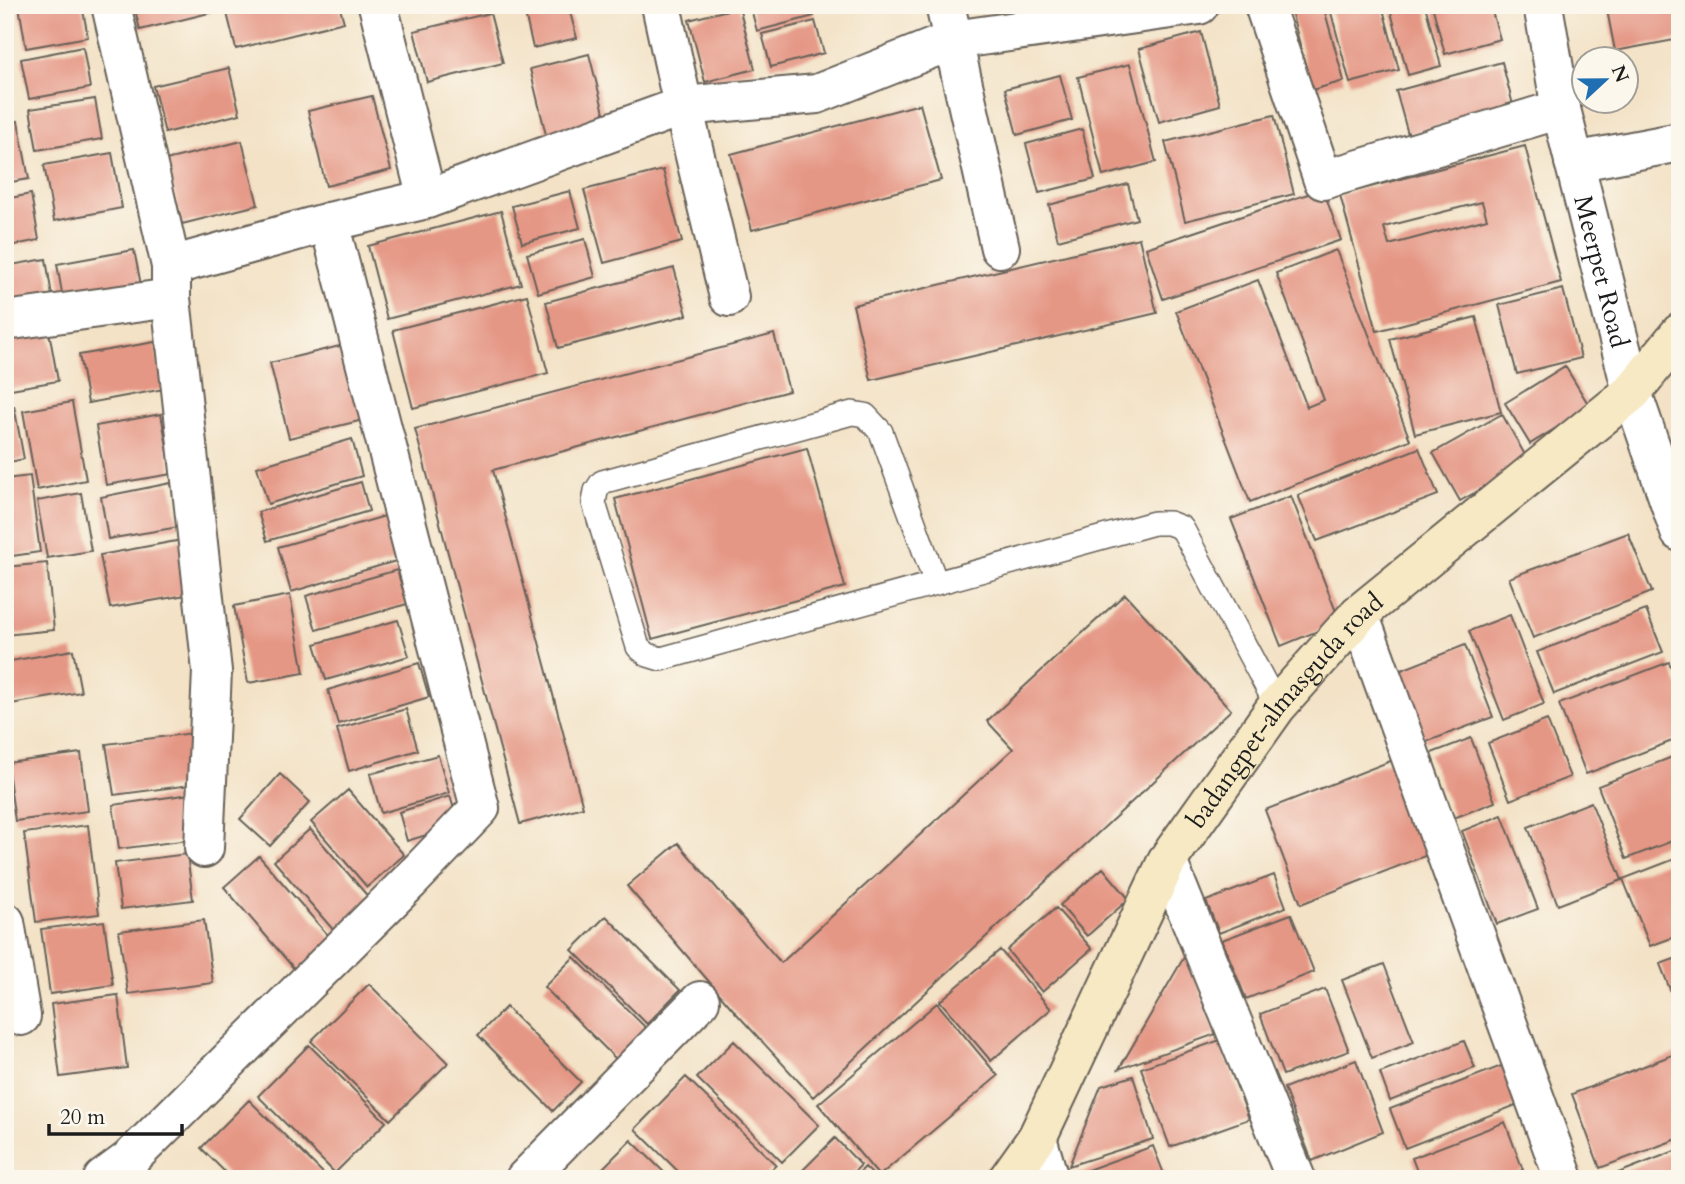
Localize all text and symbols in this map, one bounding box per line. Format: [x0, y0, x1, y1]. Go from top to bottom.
north arrow [1570, 46, 1640, 116]
text: N [1605, 61, 1635, 87]
street label: Meerpet Road [1566, 192, 1638, 351]
street label: badangpet-almasguda road [1178, 584, 1390, 835]
scale bar [49, 1093, 182, 1137]
text: 20 m [60, 1103, 105, 1132]

